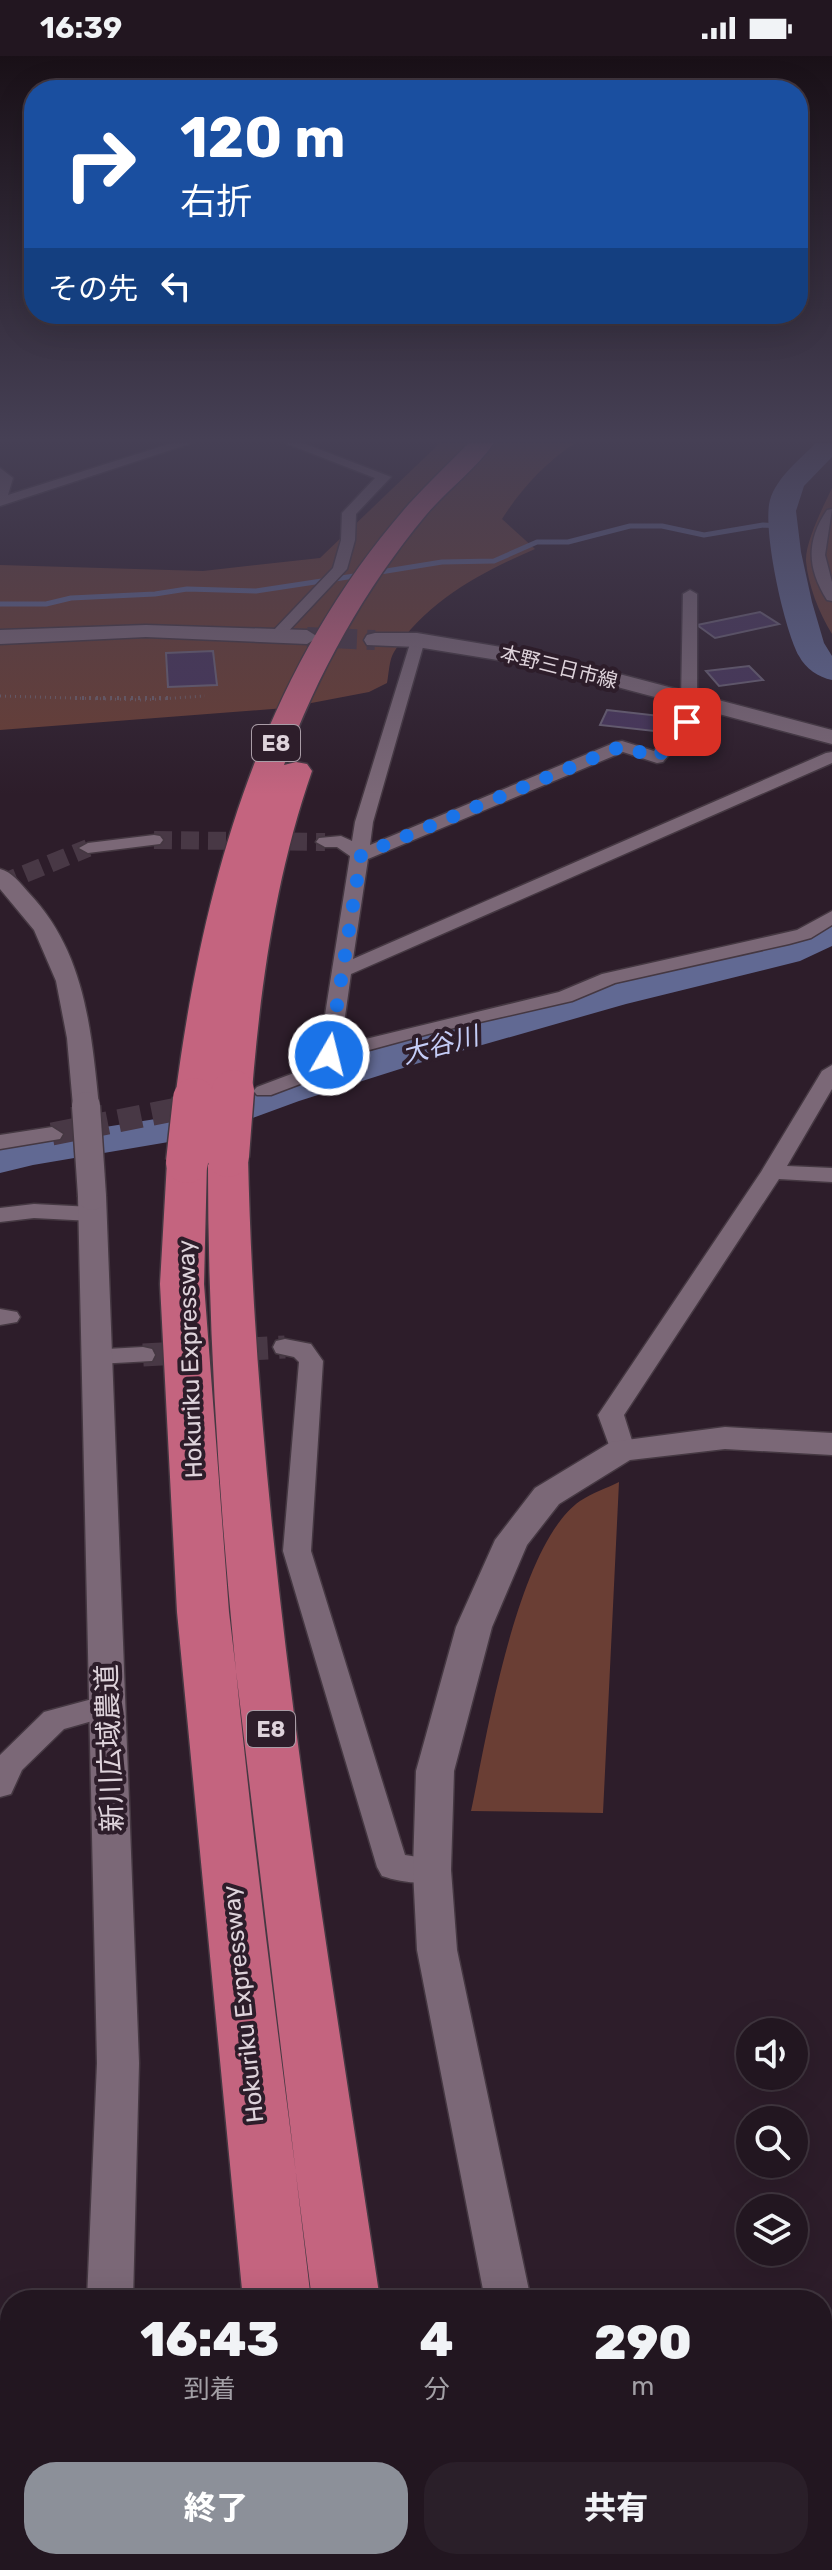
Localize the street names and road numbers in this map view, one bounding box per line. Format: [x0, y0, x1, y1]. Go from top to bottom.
street label: 本野三日市線 [498, 641, 620, 693]
road number: E8 [252, 725, 300, 761]
street label: Hokuriku Expressway [172, 1239, 208, 1479]
street label: 新川広域農道 [90, 1663, 129, 1833]
road number: E8 [247, 1711, 295, 1747]
street label: Hokuriku Expressway [217, 1884, 269, 2124]

